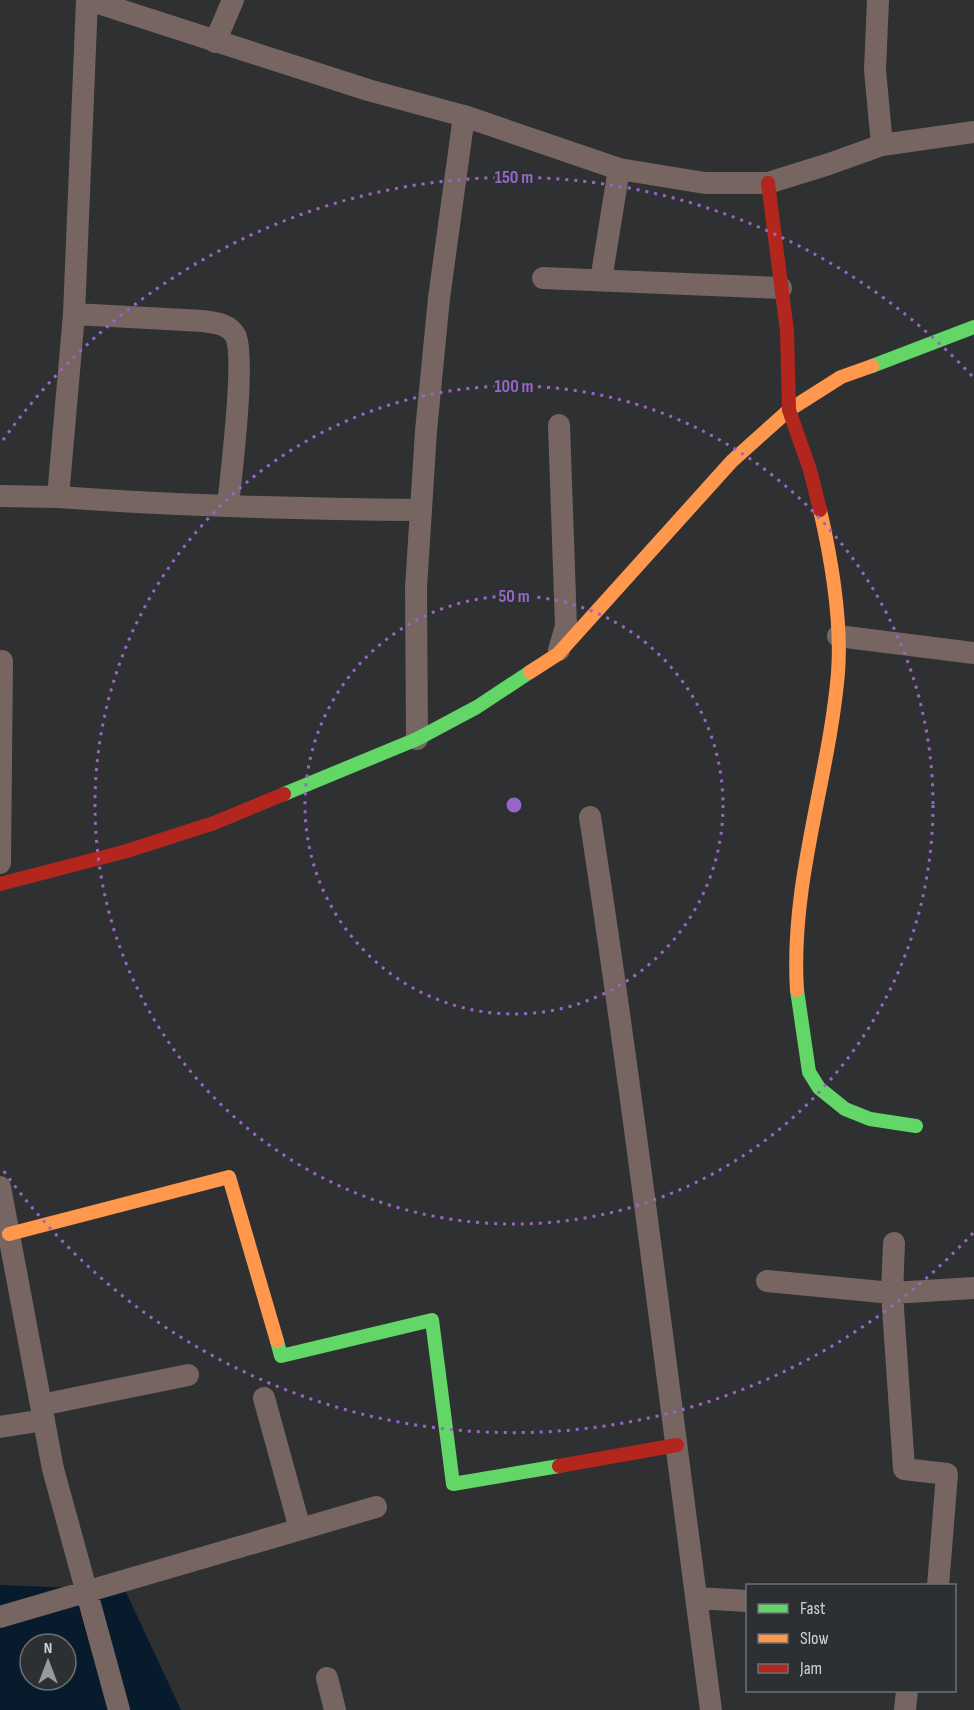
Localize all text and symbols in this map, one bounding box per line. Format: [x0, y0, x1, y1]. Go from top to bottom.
text: 150 m [495, 167, 533, 188]
text: 100 m [495, 376, 534, 397]
text: 50 m [498, 586, 530, 607]
centre of rings [504, 795, 524, 815]
legend [746, 1584, 956, 1692]
text: Fast [800, 1598, 826, 1619]
text: Slow [800, 1628, 829, 1649]
north arrow [18, 1632, 78, 1692]
text: N [44, 1639, 52, 1658]
text: Jam [799, 1658, 822, 1679]

